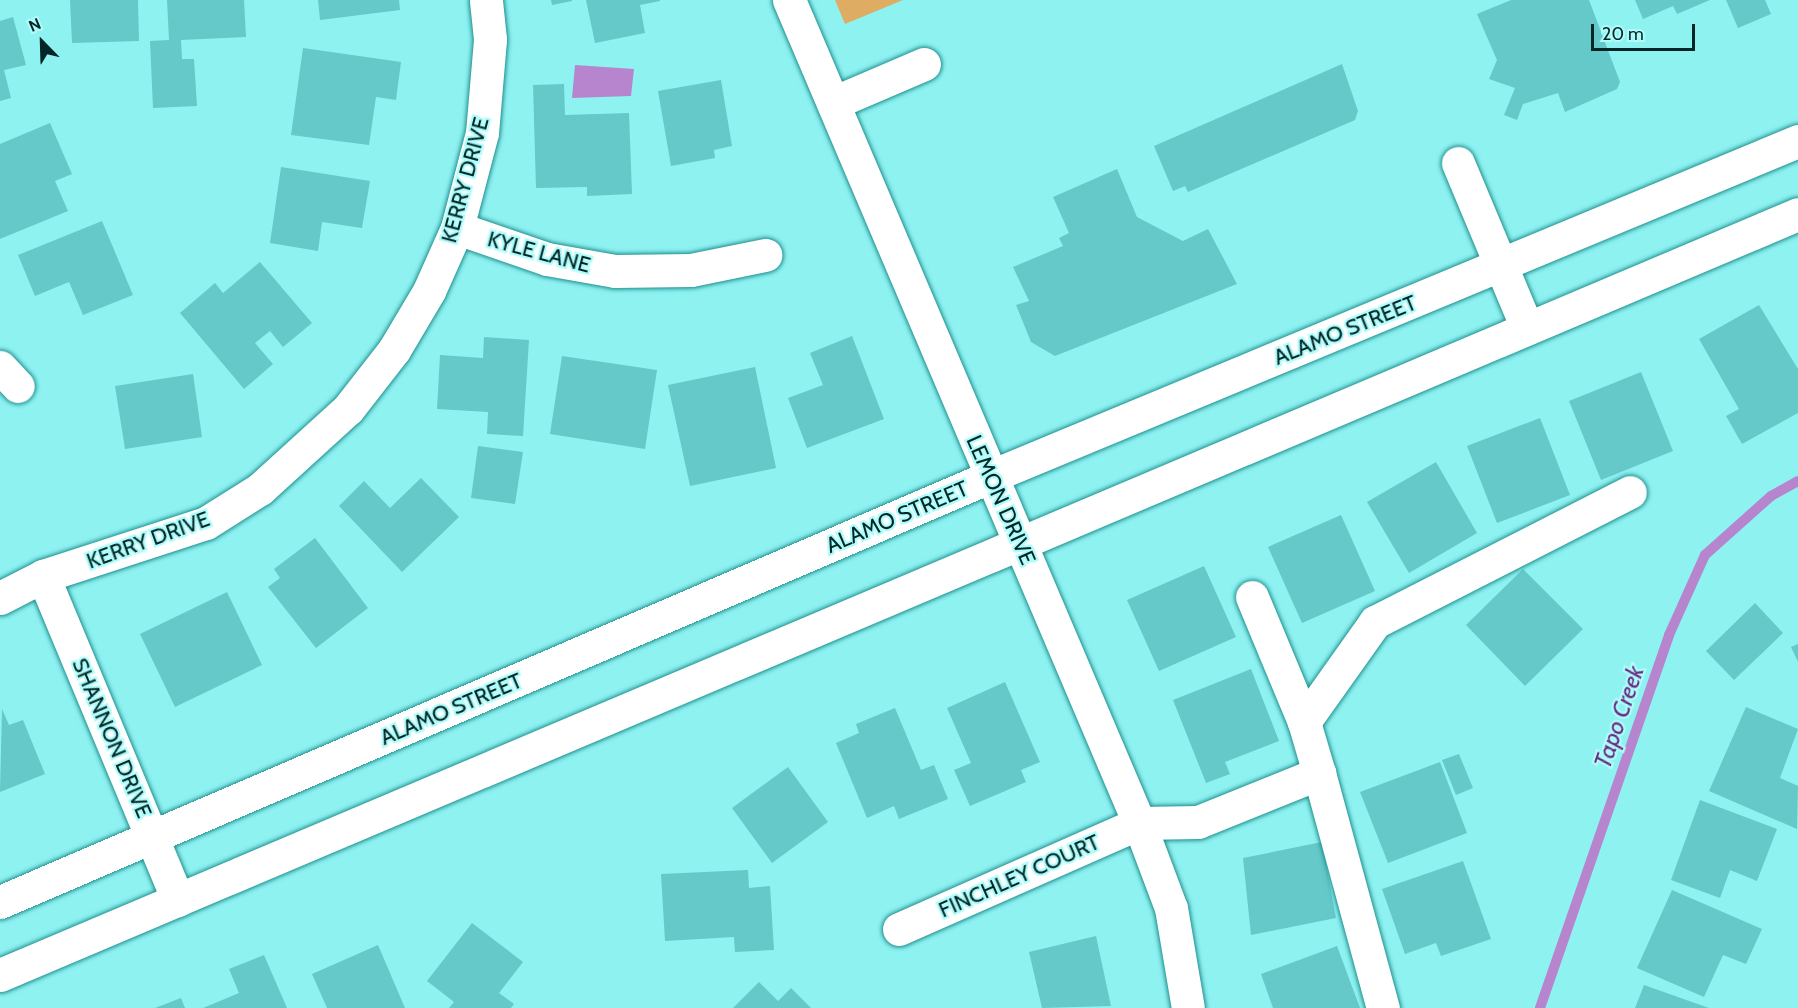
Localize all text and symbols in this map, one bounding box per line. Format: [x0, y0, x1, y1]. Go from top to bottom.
north arrow [12, 12, 72, 72]
scale bar [1594, 12, 1698, 50]
text: N [26, 14, 44, 36]
text: 20 m [1602, 23, 1644, 45]
street label: KERRY DRIVE [436, 114, 494, 246]
street label: KYLE LANE [485, 226, 593, 278]
street label: ALAMO STREET [1270, 289, 1420, 371]
street label: LEMON DRIVE [961, 431, 1041, 569]
street label: ALAMO STREET [822, 475, 972, 559]
street label: KERRY DRIVE [83, 506, 213, 574]
street label: SHANNON DRIVE [66, 654, 158, 822]
water label: Tapo Creek [1588, 662, 1650, 772]
street label: ALAMO STREET [376, 667, 526, 751]
street label: FINCHLEY COURT [935, 829, 1103, 923]

